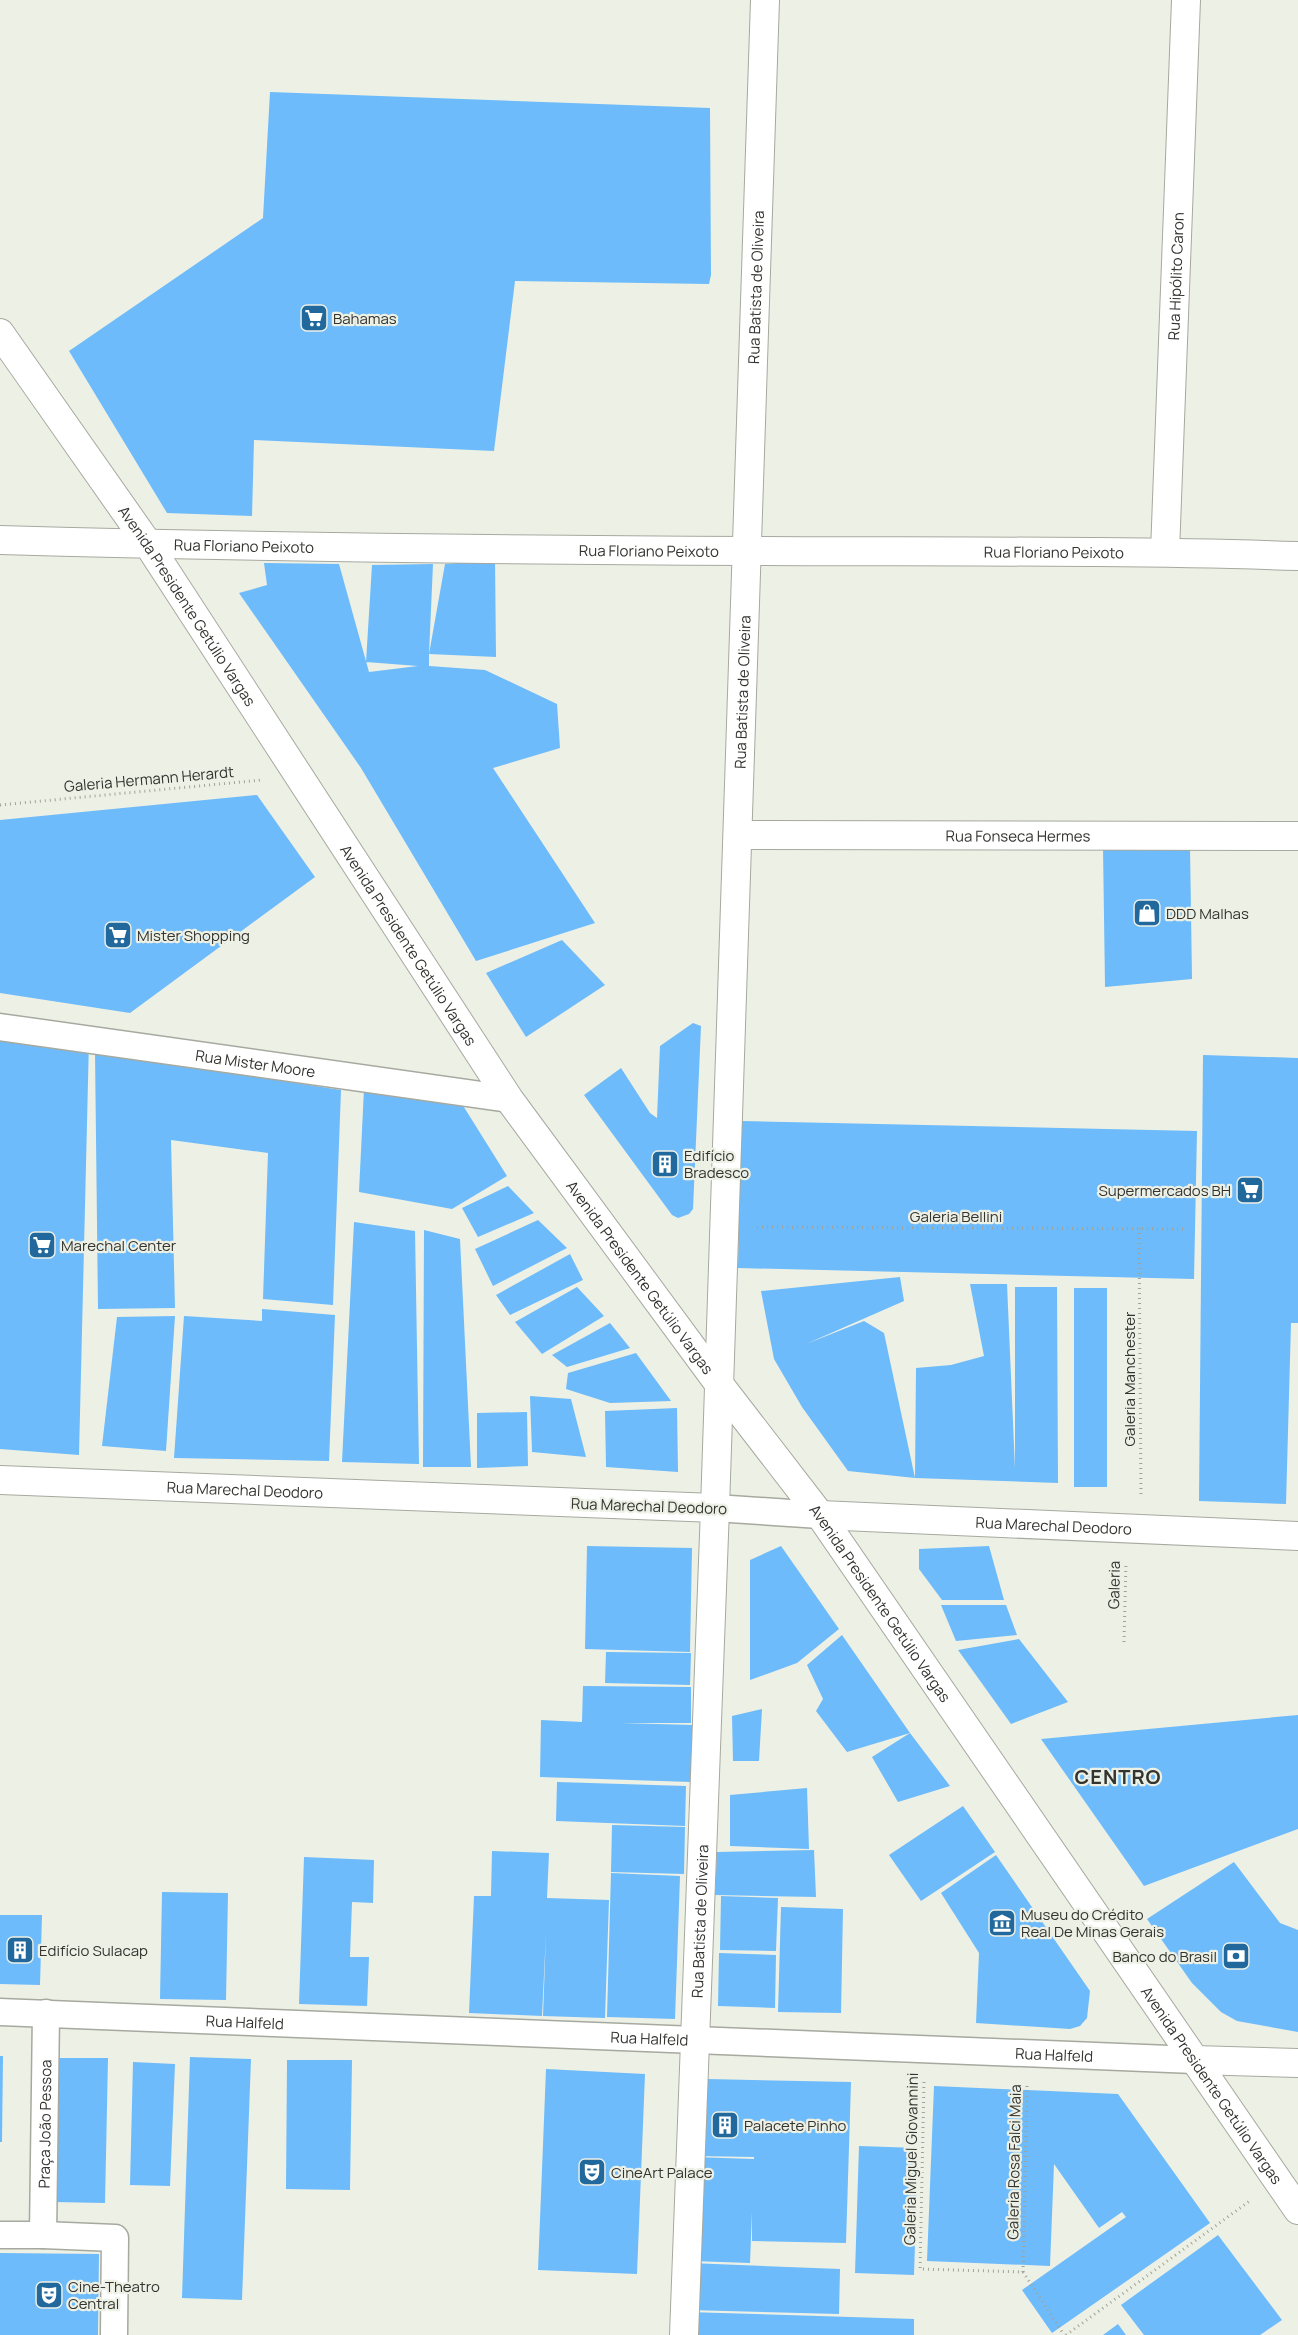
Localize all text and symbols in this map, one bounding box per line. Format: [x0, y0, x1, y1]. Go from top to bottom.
street label: Rua Batista de Oliveira [742, 210, 769, 364]
street label: Rua Hipólito Caron [1163, 212, 1188, 341]
supermarket icon: Bahamas [299, 303, 329, 333]
place label: Bahamas [333, 308, 397, 329]
street label: Avenida Presidente Getúlio Vargas [114, 501, 261, 710]
street label: Rua Floriano Peixoto [174, 534, 314, 557]
street label: Rua Floriano Peixoto [579, 539, 719, 561]
street label: Rua Floriano Peixoto [984, 541, 1124, 563]
street label: Rua Batista de Oliveira [729, 615, 755, 769]
street label: Galeria Hermann Herardt [63, 761, 235, 797]
street label: Rua Fonseca Hermes [946, 825, 1091, 846]
street label: Avenida Presidente Getúlio Vargas [336, 840, 482, 1050]
shop icon: DDD Malhas [1132, 898, 1162, 928]
place label: DDD Malhas [1166, 903, 1249, 924]
supermarket icon: Mister Shopping [103, 920, 133, 950]
place label: Mister Shopping [137, 925, 250, 946]
street label: Rua Mister Moore [194, 1044, 317, 1082]
place label: Edifício Bradesco [684, 1145, 749, 1183]
building icon: Edifício Bradesco [650, 1149, 680, 1179]
supermarket icon: Supermercados BH [1235, 1175, 1265, 1205]
street label: Avenida Presidente Getúlio Vargas [562, 1176, 719, 1378]
place label: Supermercados BH [1098, 1180, 1231, 1201]
street label: Galeria Bellini [910, 1206, 1002, 1227]
supermarket icon: Marechal Center [27, 1230, 57, 1260]
place label: Marechal Center [61, 1235, 177, 1256]
street label: Galeria Manchester [1119, 1311, 1140, 1446]
street label: Rua Marechal Deodoro [166, 1476, 324, 1503]
street label: Rua Marechal Deodoro [571, 1493, 728, 1519]
street label: Avenida Presidente Getúlio Vargas [805, 1500, 956, 1706]
street label: Rua Marechal Deodoro [975, 1511, 1133, 1539]
street label: Galeria [1103, 1561, 1125, 1609]
district label: CENTRO [1074, 1763, 1162, 1790]
street label: Rua Batista de Oliveira [686, 1844, 713, 1998]
place label: Museu do Crédito Real De Minas Gerais [1021, 1904, 1164, 1942]
museum icon: Museu do Crédito Real De Minas Gerais [987, 1908, 1017, 1938]
building icon: Edifício Sulacap [5, 1935, 35, 1965]
place label: Edifício Sulacap [39, 1940, 148, 1961]
bank icon: Banco do Brasil [1221, 1941, 1251, 1971]
place label: Banco do Brasil [1112, 1946, 1217, 1967]
street label: Avenida Presidente Getúlio Vargas [1136, 1982, 1288, 2188]
street label: Rua Halfeld [205, 2010, 284, 2034]
street label: Rua Halfeld [610, 2026, 689, 2050]
street label: Rua Halfeld [1015, 2042, 1094, 2066]
street label: Praça João Pessoa [33, 2059, 56, 2189]
street label: Galeria Miguel Giovannini [899, 2073, 923, 2245]
street label: Galeria Rosa Falci Maia [1002, 2084, 1026, 2240]
building icon: Palacete Pinho [710, 2110, 740, 2140]
place label: Palacete Pinho [744, 2115, 847, 2136]
theatre icon: CineArt Palace [577, 2157, 607, 2187]
place label: CineArt Palace [611, 2162, 713, 2183]
place label: Cine-Theatro Central [68, 2276, 160, 2314]
theatre icon: Cine-Theatro Central [34, 2280, 64, 2310]

